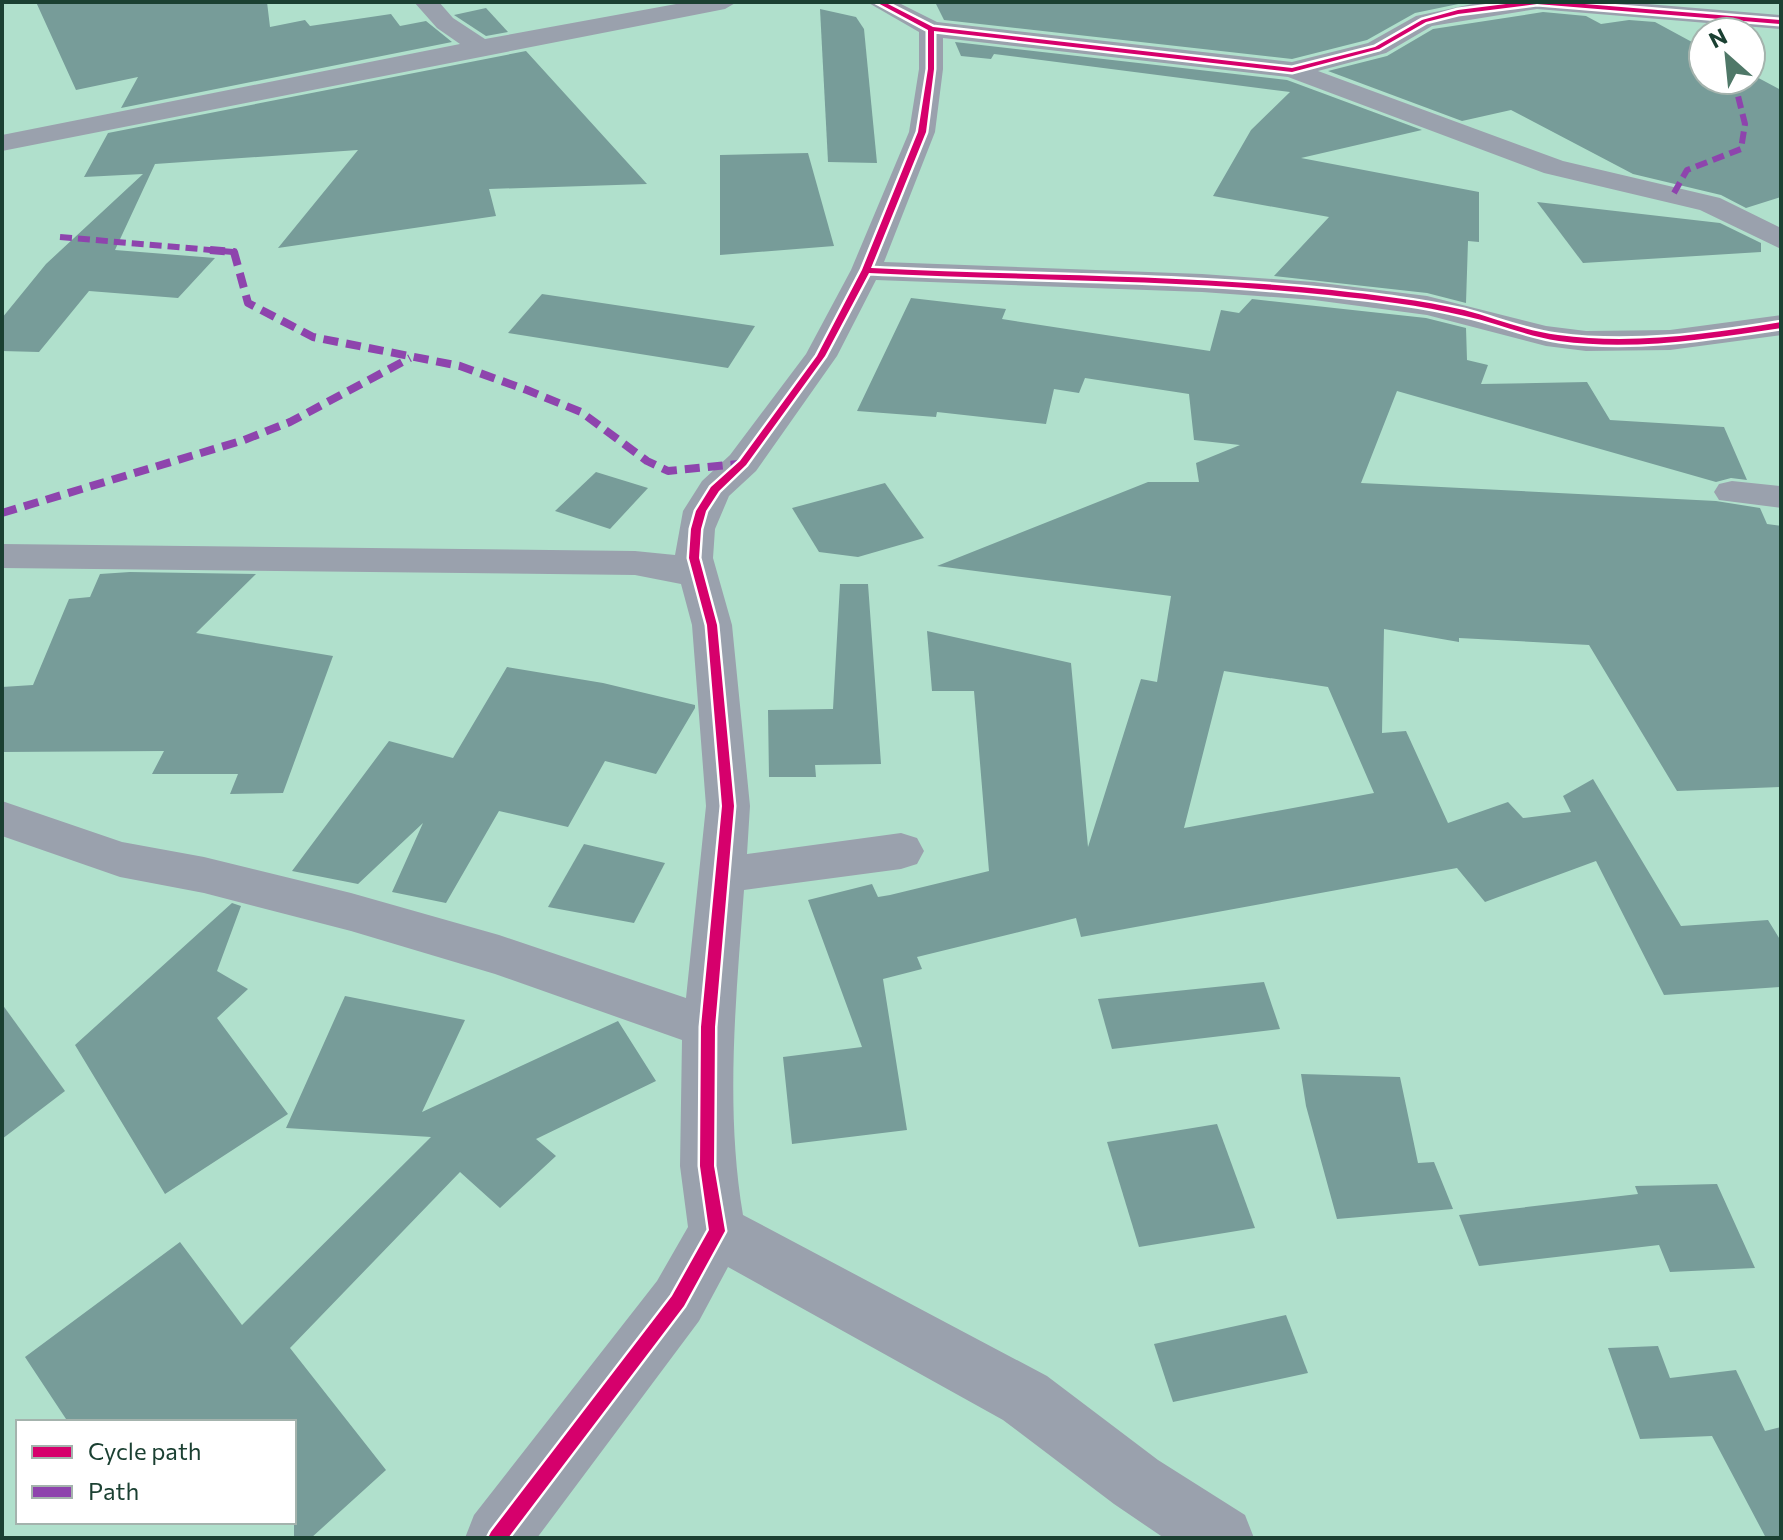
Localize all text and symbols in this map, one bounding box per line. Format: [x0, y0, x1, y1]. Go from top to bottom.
north arrow [1687, 16, 1767, 96]
text: N [1704, 22, 1731, 54]
legend [16, 1420, 296, 1524]
text: Cycle path [88, 1436, 202, 1465]
text: Path [88, 1476, 139, 1505]

